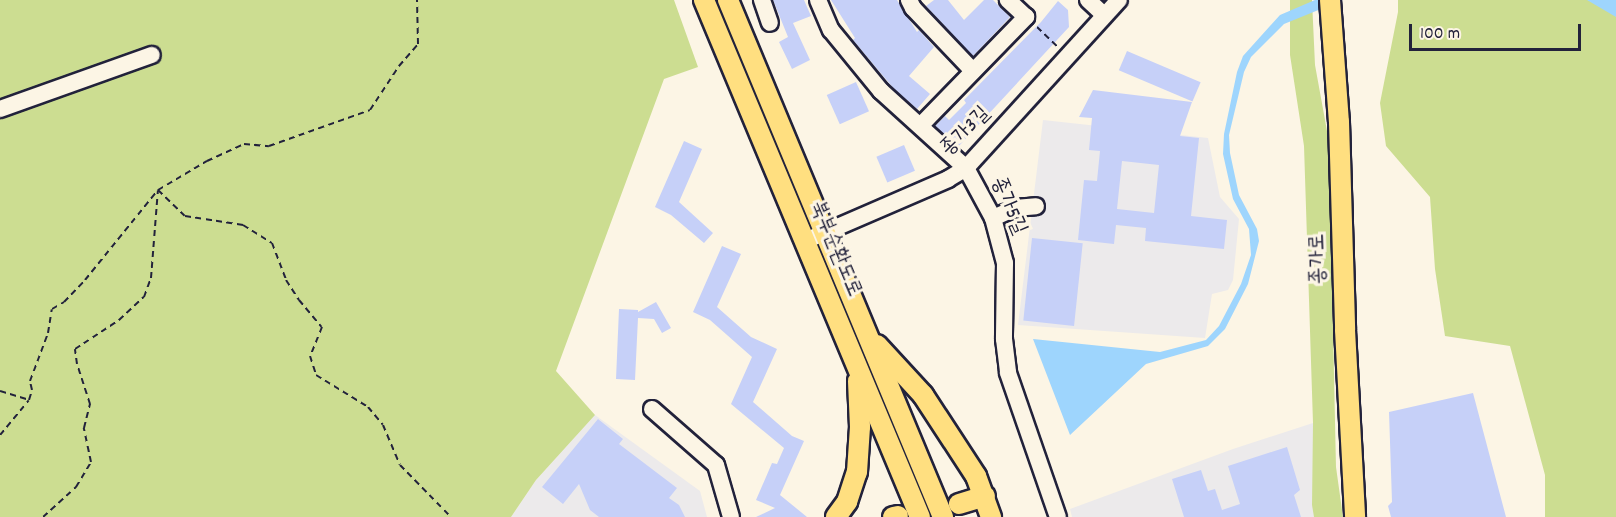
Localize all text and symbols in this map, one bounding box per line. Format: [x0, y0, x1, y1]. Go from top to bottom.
scale bar [1412, 12, 1584, 50]
text: 100 m [1420, 22, 1460, 47]
street label: 종가3길 [936, 102, 996, 162]
street label: 종가5길 [985, 173, 1031, 239]
street label: 북부순환도로 [804, 197, 866, 301]
street label: 종가로 [1306, 233, 1332, 285]

